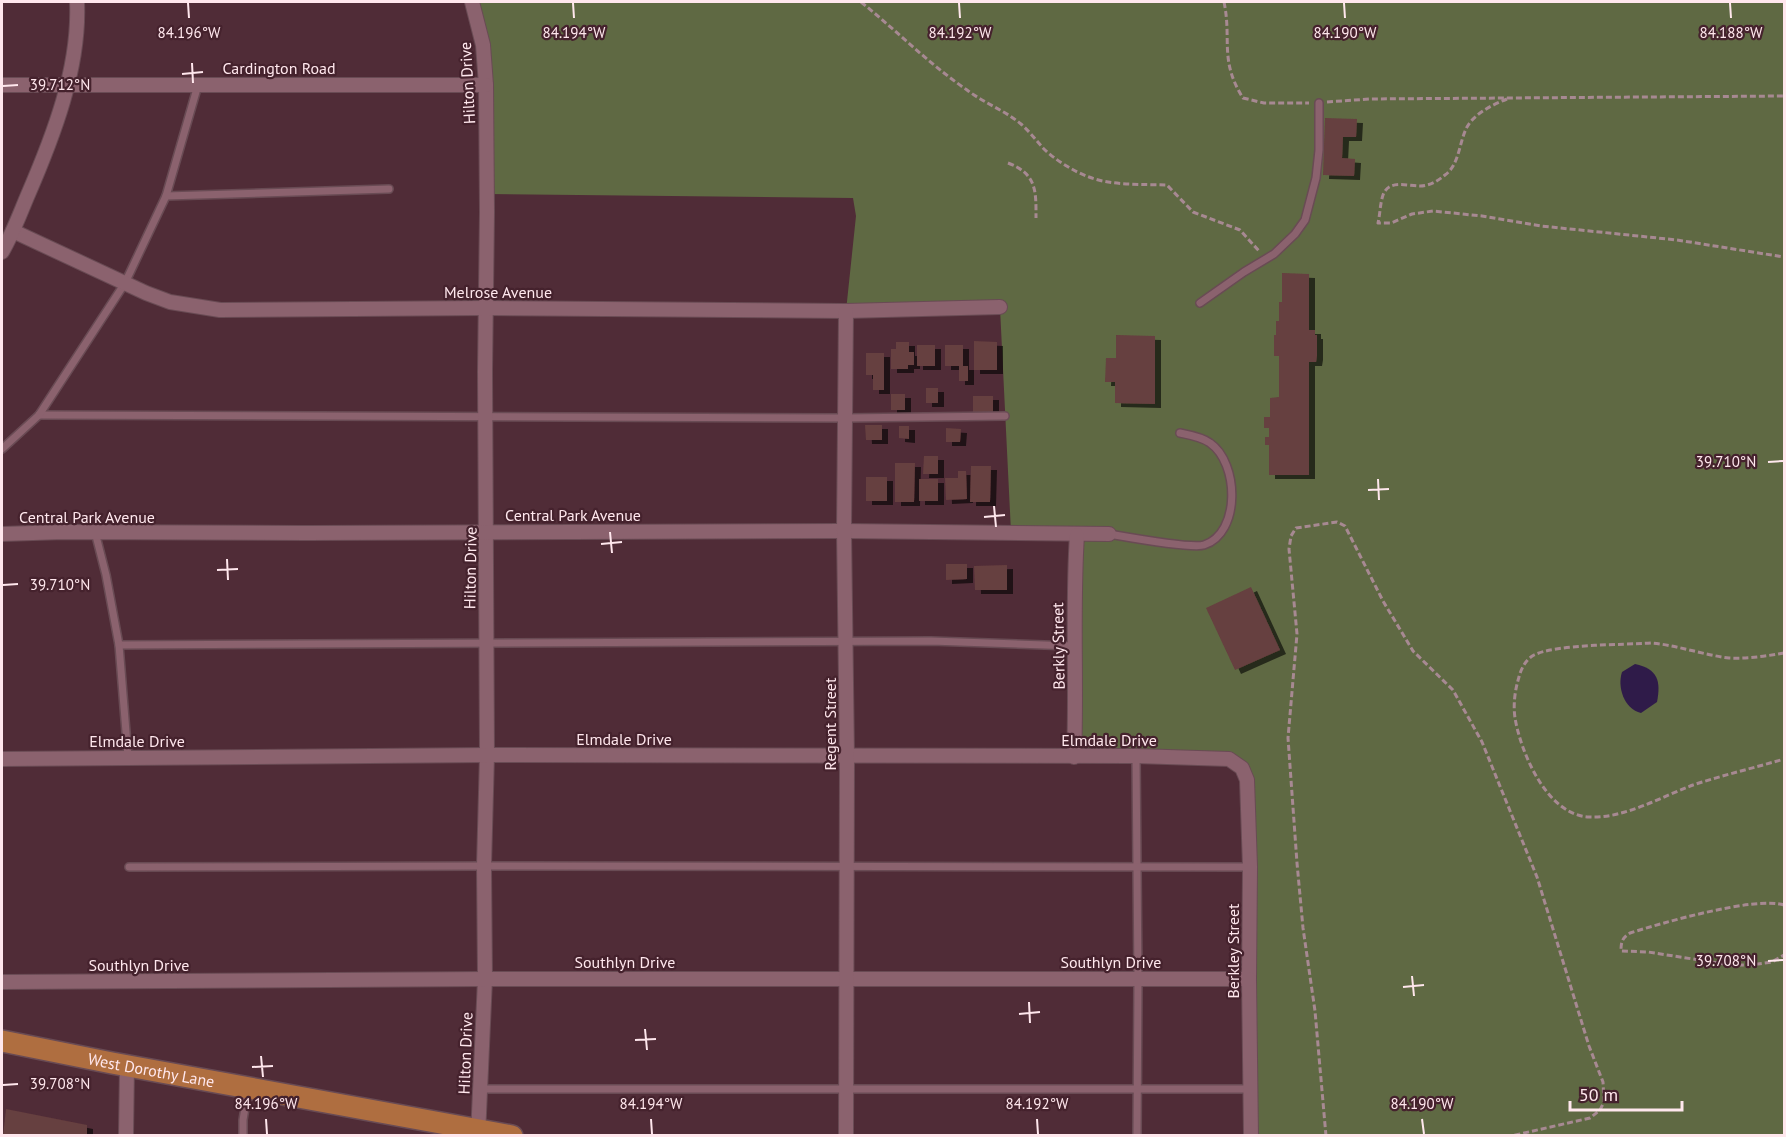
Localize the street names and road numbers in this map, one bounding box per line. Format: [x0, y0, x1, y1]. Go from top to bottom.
street label: Hilton Drive [455, 41, 479, 125]
street label: Cardington Road [222, 58, 336, 78]
street label: Melrose Avenue [444, 282, 552, 302]
street label: Central Park Avenue [505, 505, 641, 525]
street label: Central Park Avenue [19, 507, 155, 527]
street label: Hilton Drive [459, 527, 481, 609]
street label: Berkly Street [1047, 602, 1069, 690]
street label: Regent Street [820, 677, 840, 770]
street label: Elmdale Drive [576, 729, 672, 749]
street label: Elmdale Drive [1061, 730, 1157, 750]
street label: Elmdale Drive [89, 731, 185, 751]
street label: Berkley Street [1223, 903, 1243, 999]
street label: Southlyn Drive [575, 952, 675, 972]
street label: Southlyn Drive [1061, 952, 1161, 972]
street label: Southlyn Drive [89, 955, 189, 975]
street label: Hilton Drive [454, 1011, 476, 1095]
street label: West Dorothy Lane [86, 1048, 216, 1092]

